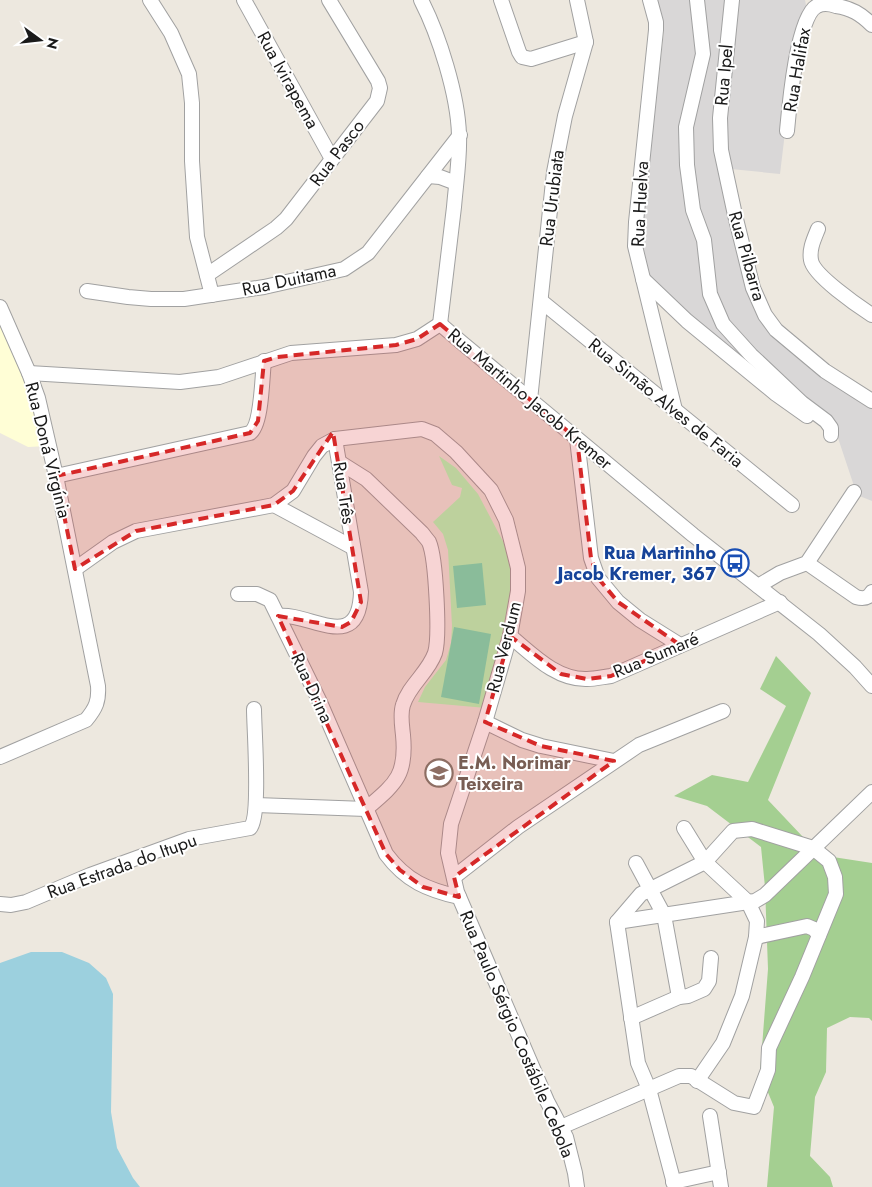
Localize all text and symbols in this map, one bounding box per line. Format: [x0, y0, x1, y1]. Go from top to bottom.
north arrow [15, 15, 65, 65]
street label: Rua Halifax [777, 25, 817, 114]
street label: Rua Ivirapema [251, 27, 325, 133]
text: N [41, 35, 64, 51]
street label: Rua Ipel [708, 43, 740, 107]
street label: Rua Pasco [303, 114, 371, 192]
street label: Rua Urubiata [533, 148, 571, 248]
street label: Rua Huelva [625, 160, 655, 248]
street label: Rua Pilbarra [722, 208, 772, 304]
street label: Rua Duitama [240, 257, 338, 303]
street label: Rua Martinho Jacob Kremer [442, 322, 619, 476]
street label: Rua Simão Alves de Faria [583, 332, 749, 474]
street label: Rua Doná Virgínia [19, 379, 77, 521]
street label: Rua Três [326, 460, 362, 526]
place label: Rua Martinho Jacob Kremer, 367 [555, 540, 716, 587]
bus stop icon: Rua Martinho Jacob Kremer, 367 [720, 548, 750, 578]
street label: Rua Verdum [480, 599, 528, 695]
street label: Rua Sumaré [609, 625, 703, 685]
street label: Rua Drina [284, 649, 340, 727]
place label: E.M. Norimar Teixeira [458, 750, 572, 797]
school or university icon: E.M. Norimar Teixeira [424, 758, 454, 788]
street label: Rua Estrada do Itupu [44, 827, 200, 905]
street label: Rua Paulo Sérgio Costábile Cebola [453, 906, 581, 1162]

